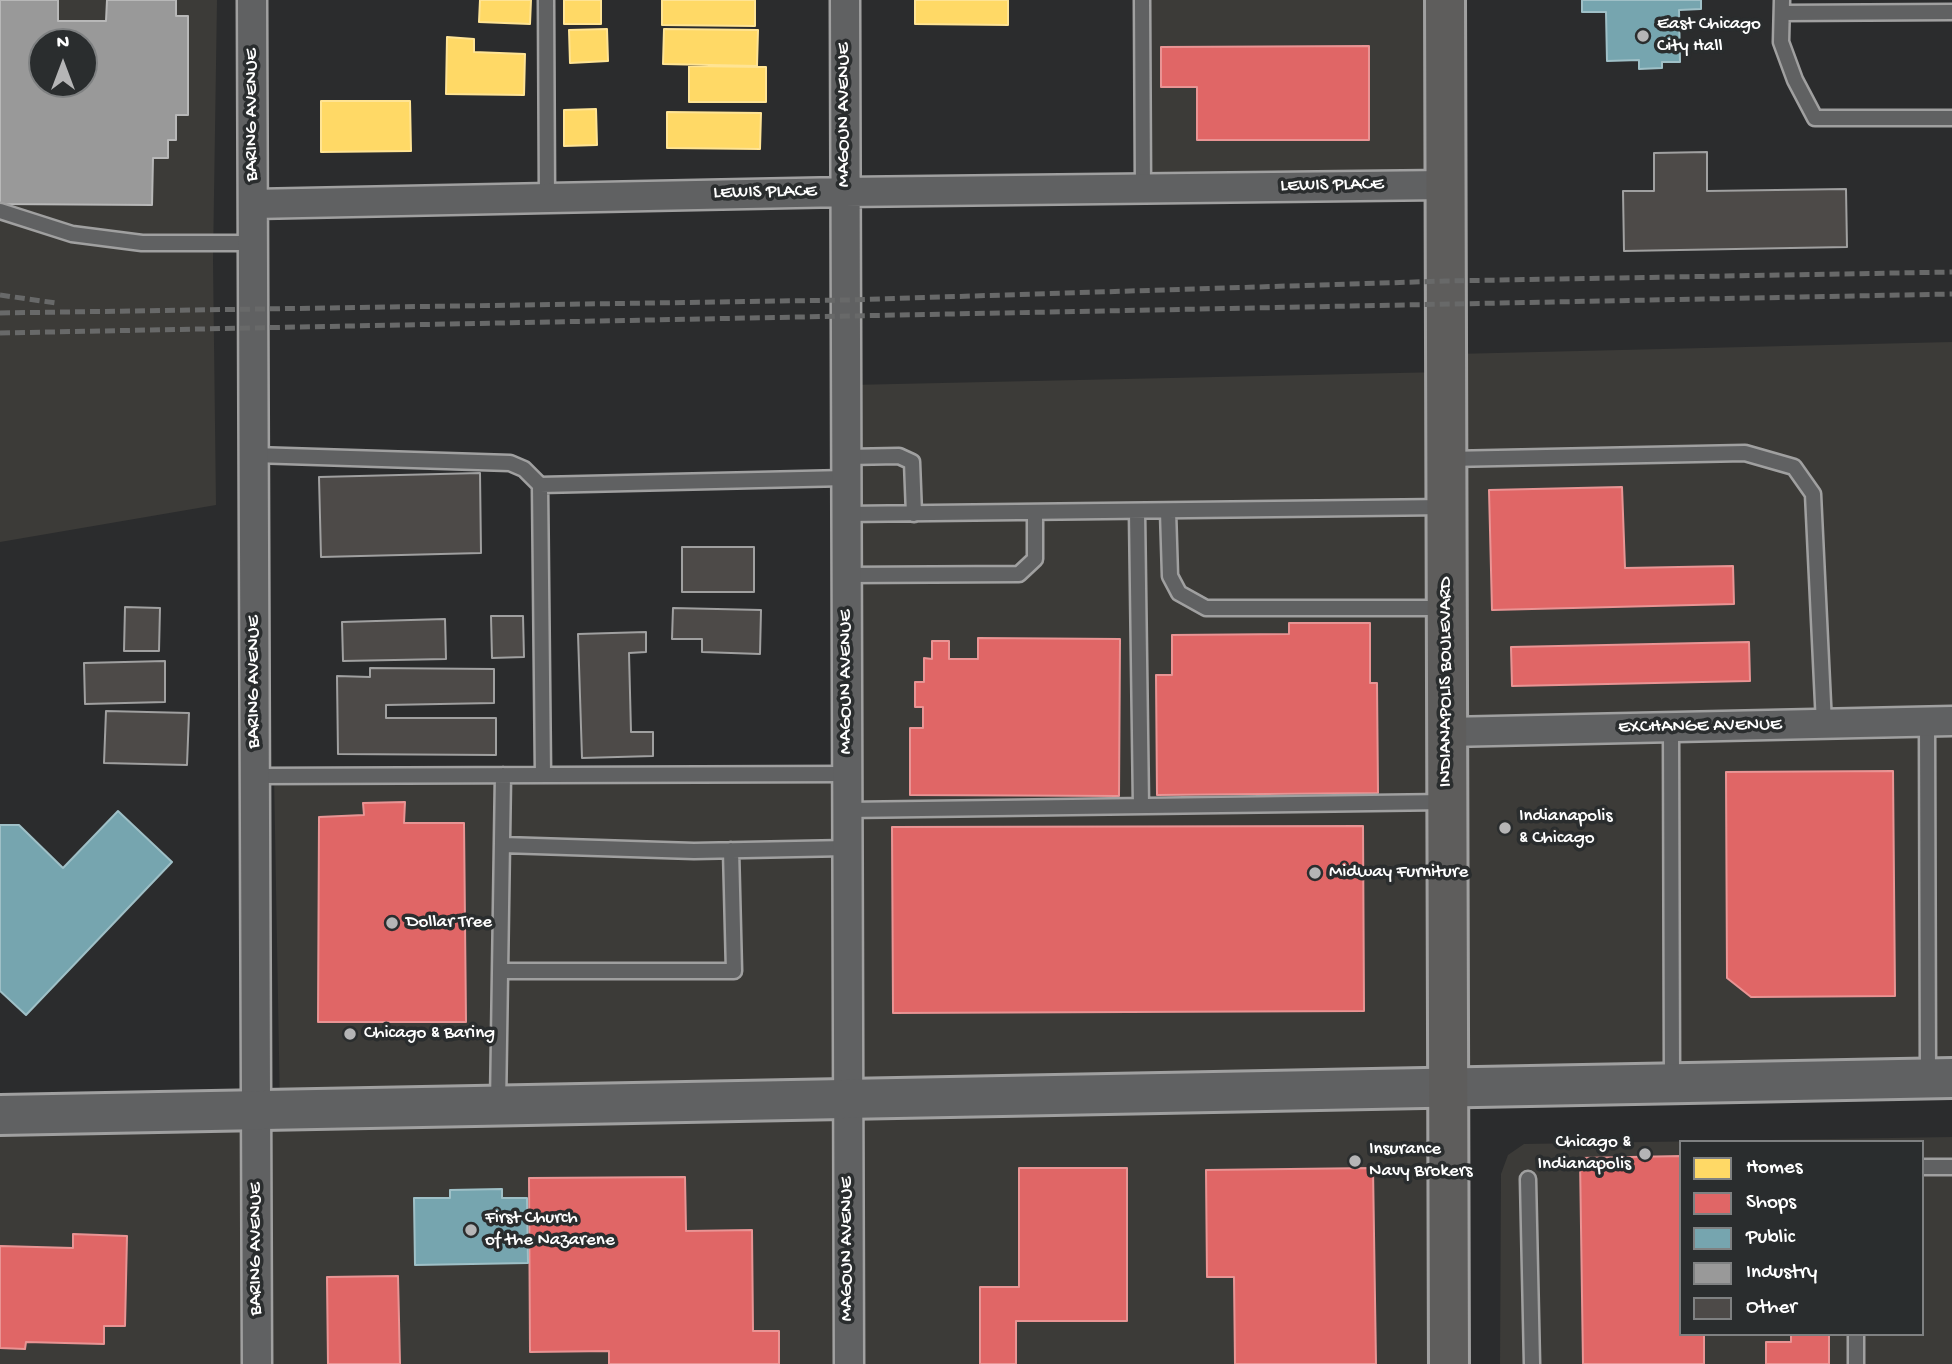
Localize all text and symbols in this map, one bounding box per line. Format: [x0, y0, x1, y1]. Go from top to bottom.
place label: East Chicago City Hall [1657, 14, 1761, 58]
north arrow [28, 28, 98, 98]
marker: East Chicago City Hall [1635, 28, 1651, 44]
text: N [57, 32, 69, 55]
street label: MAGOUN AVENUE [834, 43, 856, 187]
street label: BARING AVENUE [242, 48, 264, 182]
street label: LEWIS PLACE [1280, 174, 1384, 198]
street label: LEWIS PLACE [713, 181, 817, 205]
street label: INDIANAPOLIS BOULEVARD [1436, 577, 1458, 787]
street label: MAGOUN AVENUE [836, 610, 858, 754]
street label: BARING AVENUE [244, 615, 266, 749]
street label: EXCHANGE AVENUE [1618, 714, 1782, 740]
place label: Indianapolis & Chicago [1519, 806, 1612, 850]
marker: Indianapolis & Chicago [1497, 820, 1513, 836]
place label: Midway Furniture [1329, 862, 1468, 884]
marker: Midway Furniture [1307, 865, 1323, 881]
place label: Dollar Tree [406, 912, 492, 934]
marker: Dollar Tree [384, 915, 400, 931]
place label: Chicago & Baring [364, 1023, 495, 1045]
marker: Chicago & Baring [342, 1026, 358, 1042]
place label: Chicago & Indianapolis [1538, 1132, 1631, 1176]
place label: Insurance Navy Brokers [1369, 1139, 1472, 1183]
legend [1679, 1140, 1924, 1336]
marker: Chicago & Indianapolis [1637, 1146, 1653, 1162]
marker: Insurance Navy Brokers [1347, 1153, 1363, 1169]
text: Homes [1746, 1156, 1802, 1181]
street label: MAGOUN AVENUE [837, 1177, 859, 1321]
street label: BARING AVENUE [246, 1182, 268, 1316]
text: Shops [1746, 1191, 1796, 1216]
place label: First Church of the Nazarene [485, 1208, 615, 1252]
marker: First Church of the Nazarene [463, 1222, 479, 1238]
text: Public [1746, 1226, 1795, 1251]
text: Industry [1746, 1261, 1817, 1286]
text: Other [1746, 1296, 1797, 1321]

